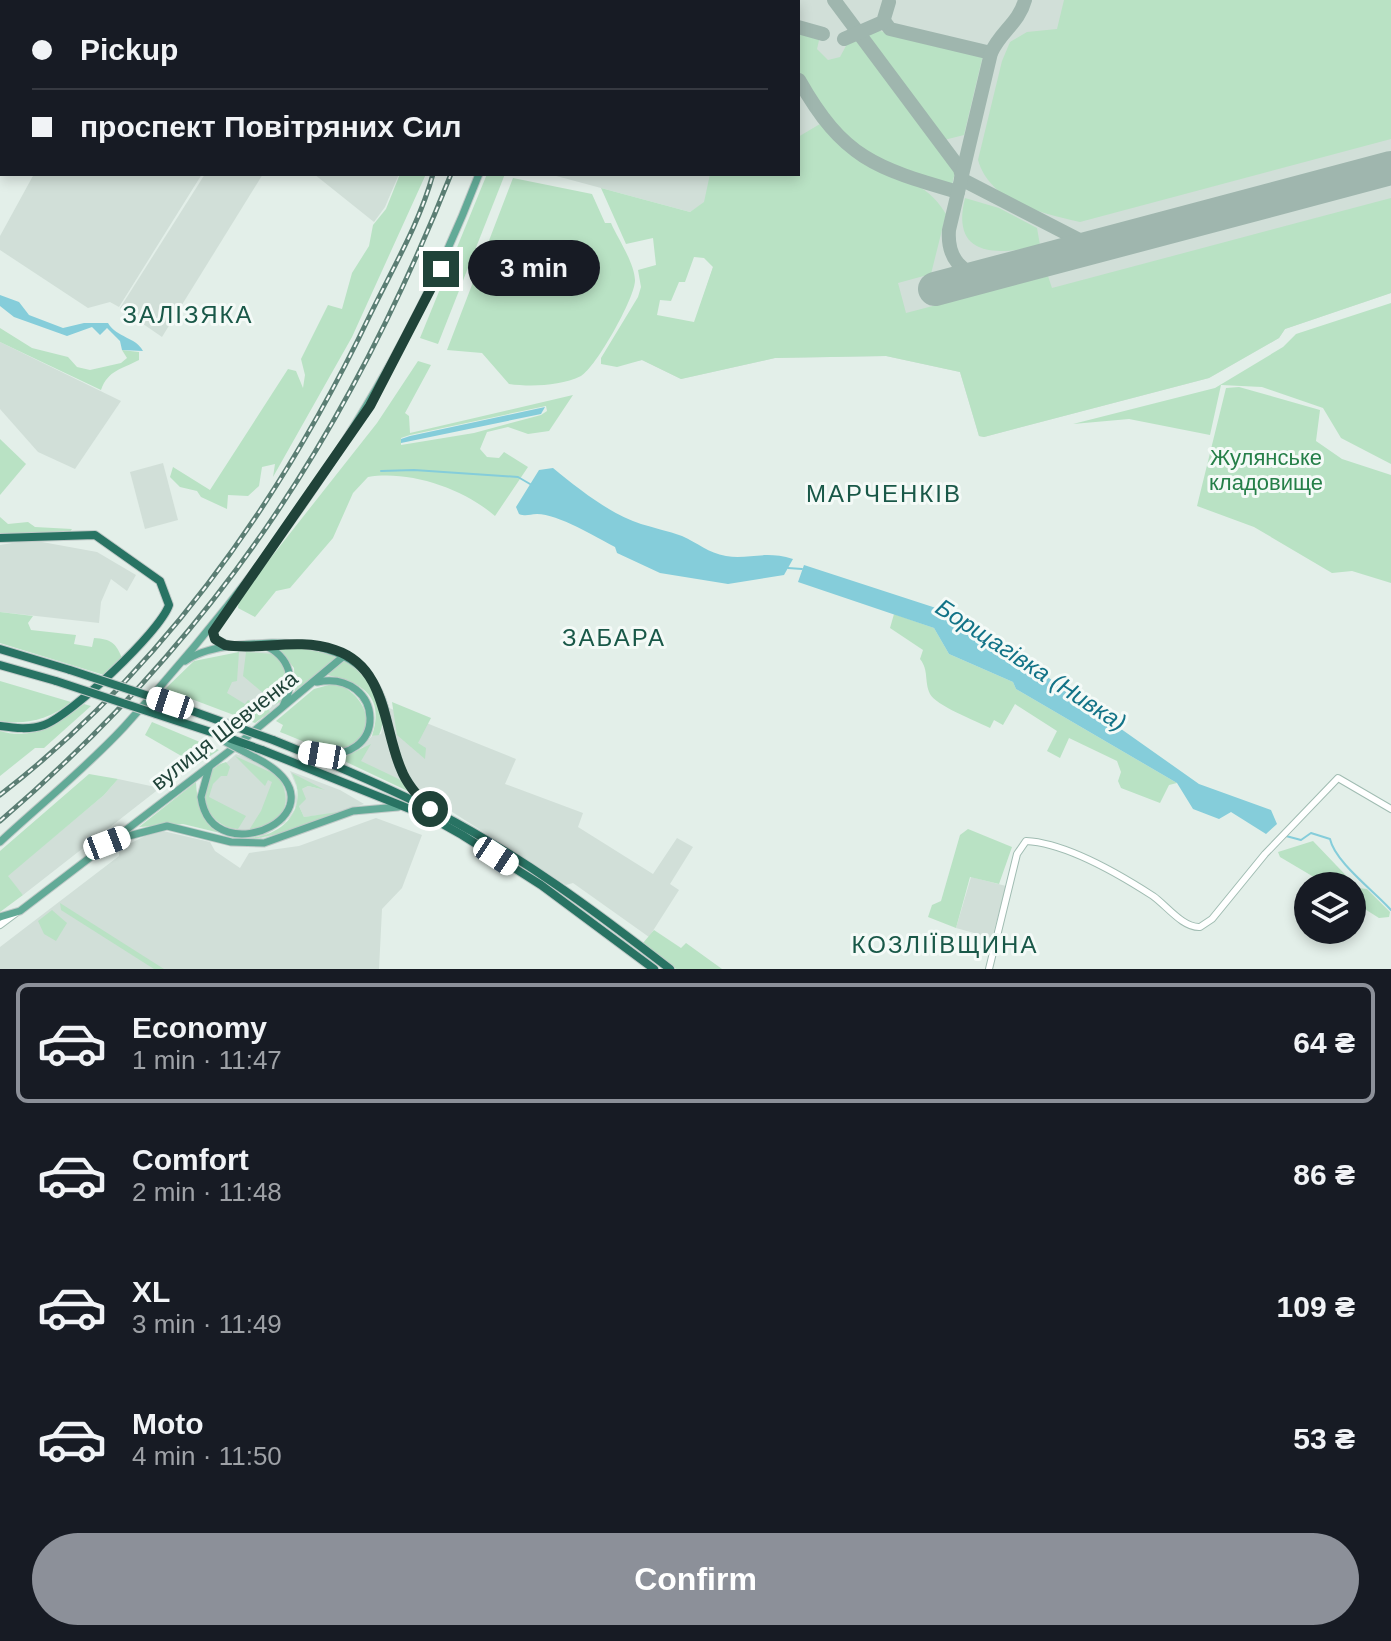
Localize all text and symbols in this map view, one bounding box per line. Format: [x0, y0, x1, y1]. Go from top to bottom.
text: Pickup [80, 33, 178, 66]
text: проспект Повітряних Сил [80, 110, 461, 143]
callout: 3 min [469, 241, 601, 297]
route end [423, 251, 459, 287]
text: 3 min [500, 253, 568, 283]
district label: ЗАЛІЗЯКА [123, 301, 254, 328]
park label: Жулянське кладовище [1209, 445, 1323, 495]
district label: МАРЧЕНКІВ [806, 480, 962, 507]
water label: Борщагівка (Нивка) [931, 593, 1131, 736]
district label: ЗАБАРА [562, 624, 666, 651]
street label: вулиця Шевченка [146, 665, 303, 795]
car [143, 684, 197, 722]
car [296, 739, 348, 771]
route start [412, 791, 448, 827]
car [80, 823, 134, 863]
car [469, 833, 523, 879]
map controls [1294, 872, 1366, 944]
button: layers [1294, 872, 1366, 944]
district label: КОЗЛІЇВЩИНА [852, 931, 1038, 958]
icon: car [36, 1007, 108, 1079]
text: Economy [132, 1011, 267, 1044]
text: 64 ₴ [1293, 1026, 1355, 1059]
text: 1 min · 11:47 [132, 1045, 282, 1075]
icon: car [36, 1139, 108, 1211]
text: Comfort [132, 1143, 249, 1176]
text: 86 ₴ [1293, 1158, 1355, 1191]
text: 2 min · 11:48 [132, 1177, 282, 1207]
icon: car [36, 1271, 108, 1343]
text: XL [132, 1275, 170, 1308]
text: 109 ₴ [1277, 1290, 1355, 1323]
text: 3 min · 11:49 [132, 1309, 282, 1339]
icon: car [36, 1403, 108, 1475]
text: Moto [132, 1407, 204, 1440]
text: 53 ₴ [1293, 1422, 1355, 1455]
text: 4 min · 11:50 [132, 1441, 282, 1471]
button: Confirm [32, 1533, 1359, 1625]

